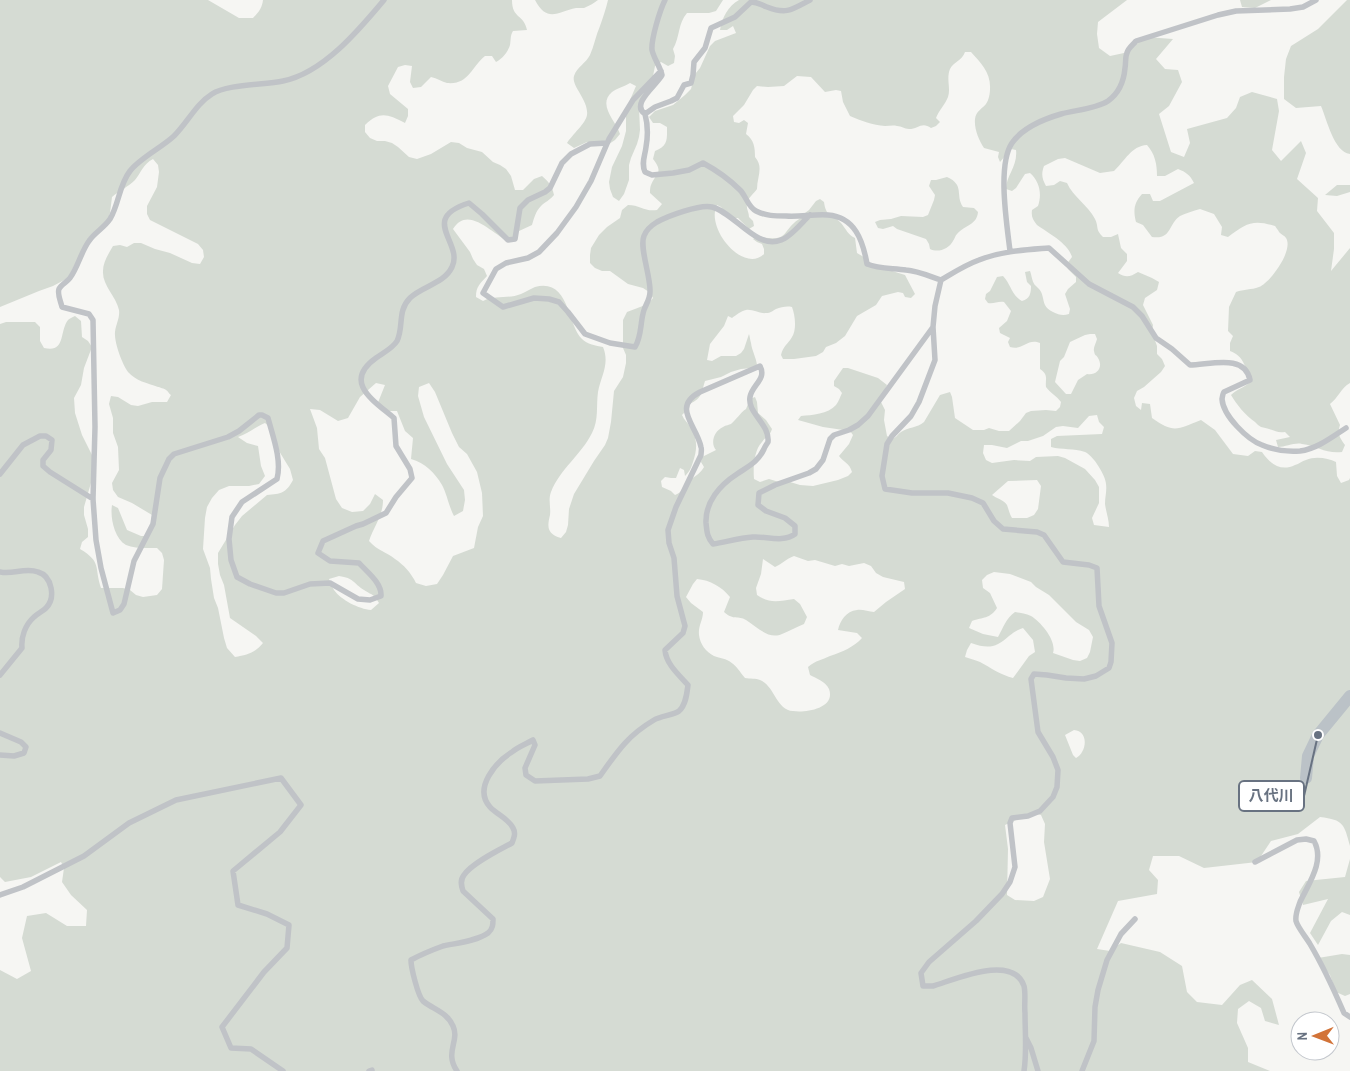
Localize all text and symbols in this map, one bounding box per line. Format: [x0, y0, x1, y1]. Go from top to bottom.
callout: 八代川 [1239, 781, 1304, 811]
text: 八代川 [1248, 785, 1294, 806]
north arrow [1290, 1011, 1340, 1061]
text: N [1293, 1032, 1311, 1041]

